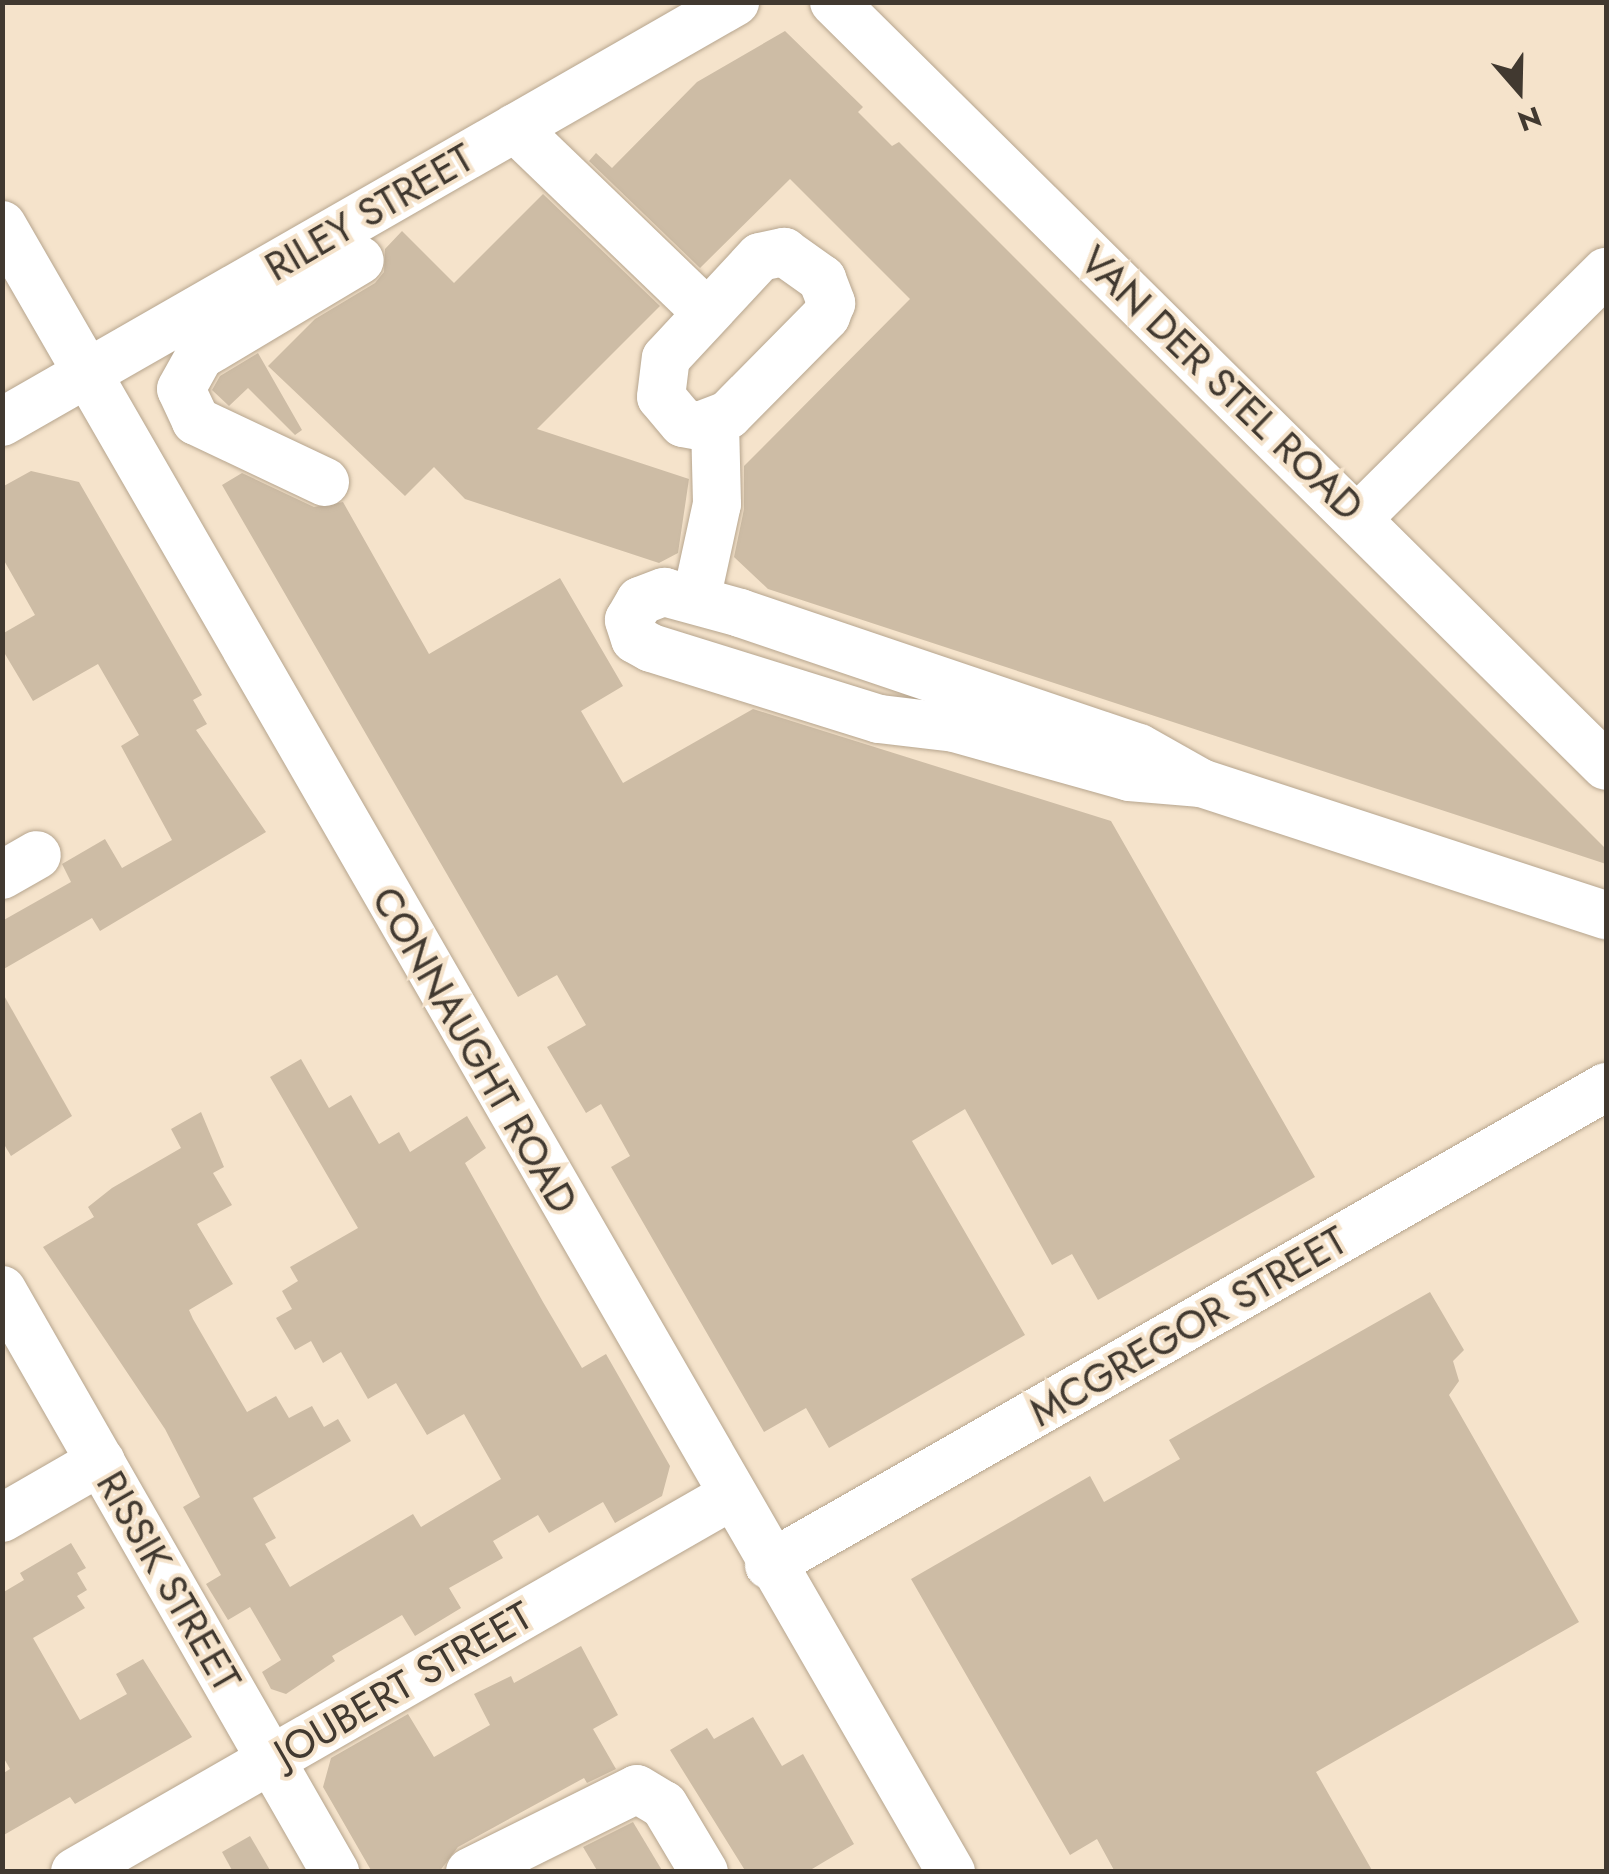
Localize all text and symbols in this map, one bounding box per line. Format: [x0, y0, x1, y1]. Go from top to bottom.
north arrow [1469, 40, 1569, 140]
text: N [1512, 96, 1547, 142]
street label: RILEY STREET [256, 133, 482, 291]
street label: VAN DER STEL ROAD [1071, 236, 1373, 530]
street label: CONNAUGHT ROAD [362, 878, 588, 1222]
street label: MCGREGOR STREET [1021, 1216, 1355, 1436]
street label: RISSIK STREET [87, 1462, 251, 1700]
street label: JOUBERT STREET [266, 1591, 540, 1777]

